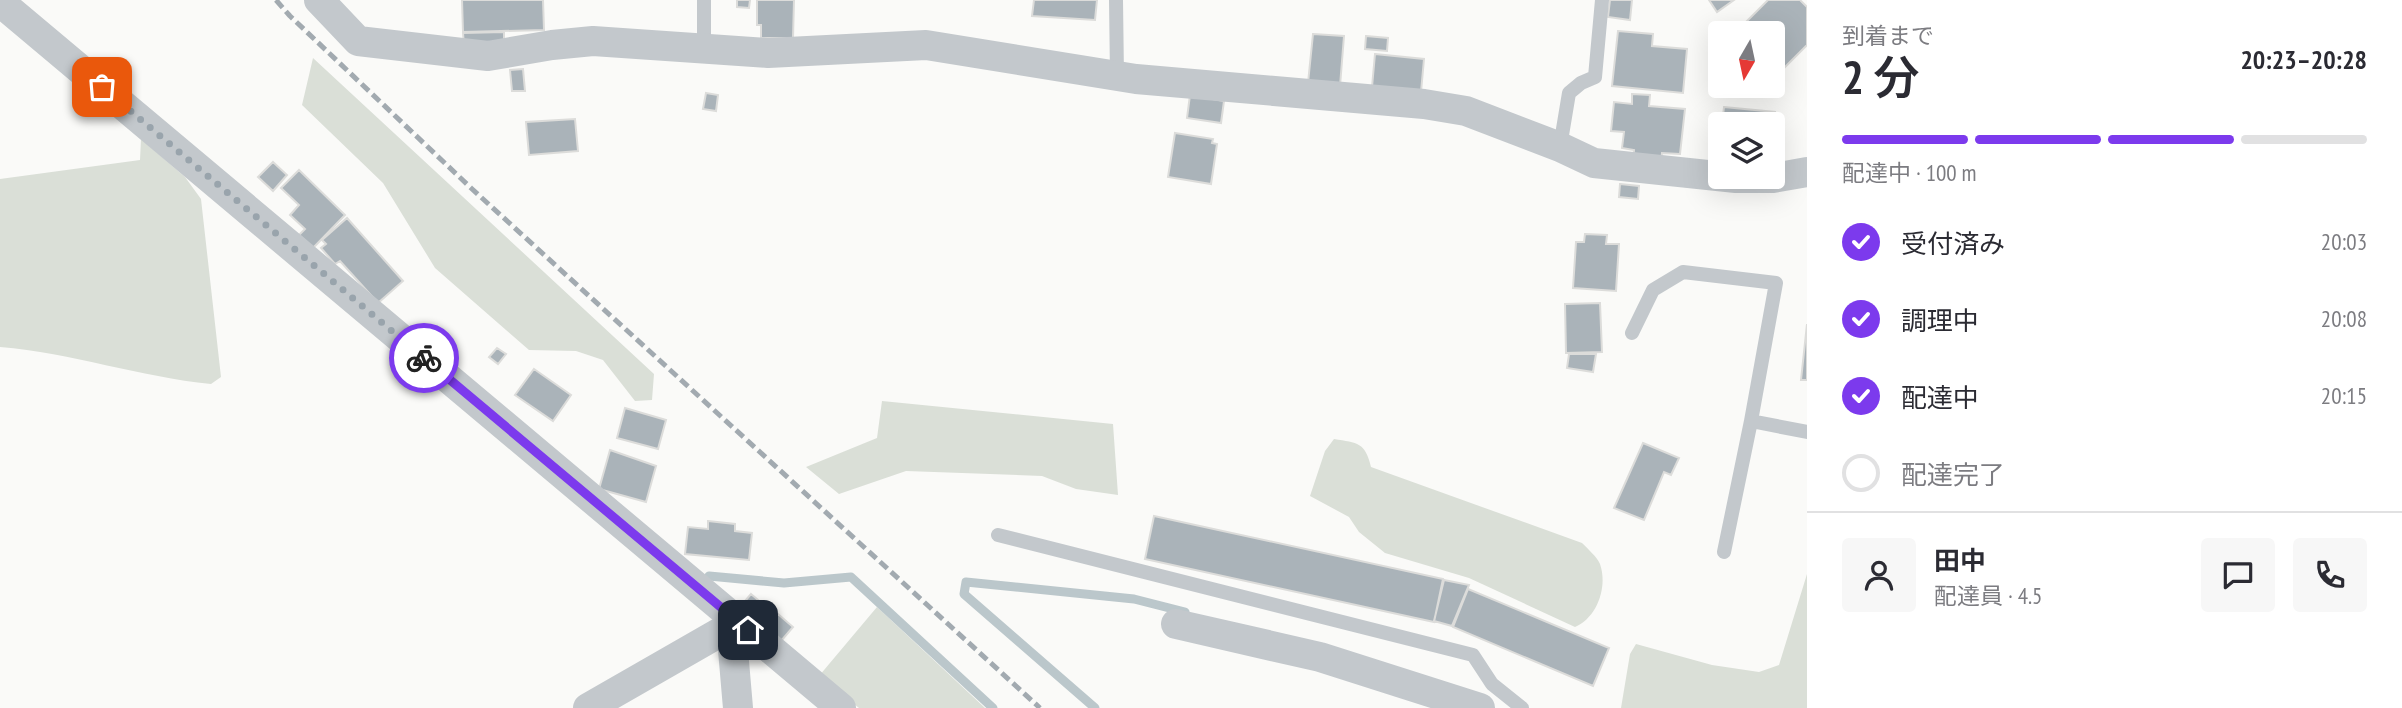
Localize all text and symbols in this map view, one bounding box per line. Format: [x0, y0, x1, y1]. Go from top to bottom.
north arrow [1708, 21, 1785, 98]
map controls [1708, 21, 1785, 189]
text: 到着まで [1842, 21, 1934, 50]
text: 20:23–20:28 [2240, 43, 2367, 76]
text: 2 分 [1842, 47, 1919, 107]
pin [72, 57, 132, 117]
icon: bag [83, 68, 121, 106]
button: layers [1708, 112, 1785, 189]
text: 配達中 · 100 m [1842, 158, 1977, 187]
icon: check [1842, 223, 1880, 261]
text: 受付済み [1901, 227, 2005, 260]
text: 20:03 [2321, 227, 2367, 256]
icon: check [1842, 300, 1880, 338]
text: 調理中 [1901, 304, 1979, 337]
text: 20:08 [2321, 304, 2367, 333]
courier [389, 323, 459, 393]
icon: bike [405, 339, 443, 377]
icon: check [1842, 377, 1880, 415]
text: 配達中 [1901, 381, 1979, 414]
text: 20:15 [2321, 381, 2367, 410]
text: 配達完了 [1901, 458, 2005, 491]
button: person [1842, 538, 1916, 612]
button: chat [2201, 538, 2275, 612]
button: phone [2293, 538, 2367, 612]
text: 田中 [1934, 544, 1986, 577]
text: 配達員 · 4.5 [1934, 581, 2042, 610]
pin [718, 600, 778, 660]
icon: home [729, 611, 767, 649]

